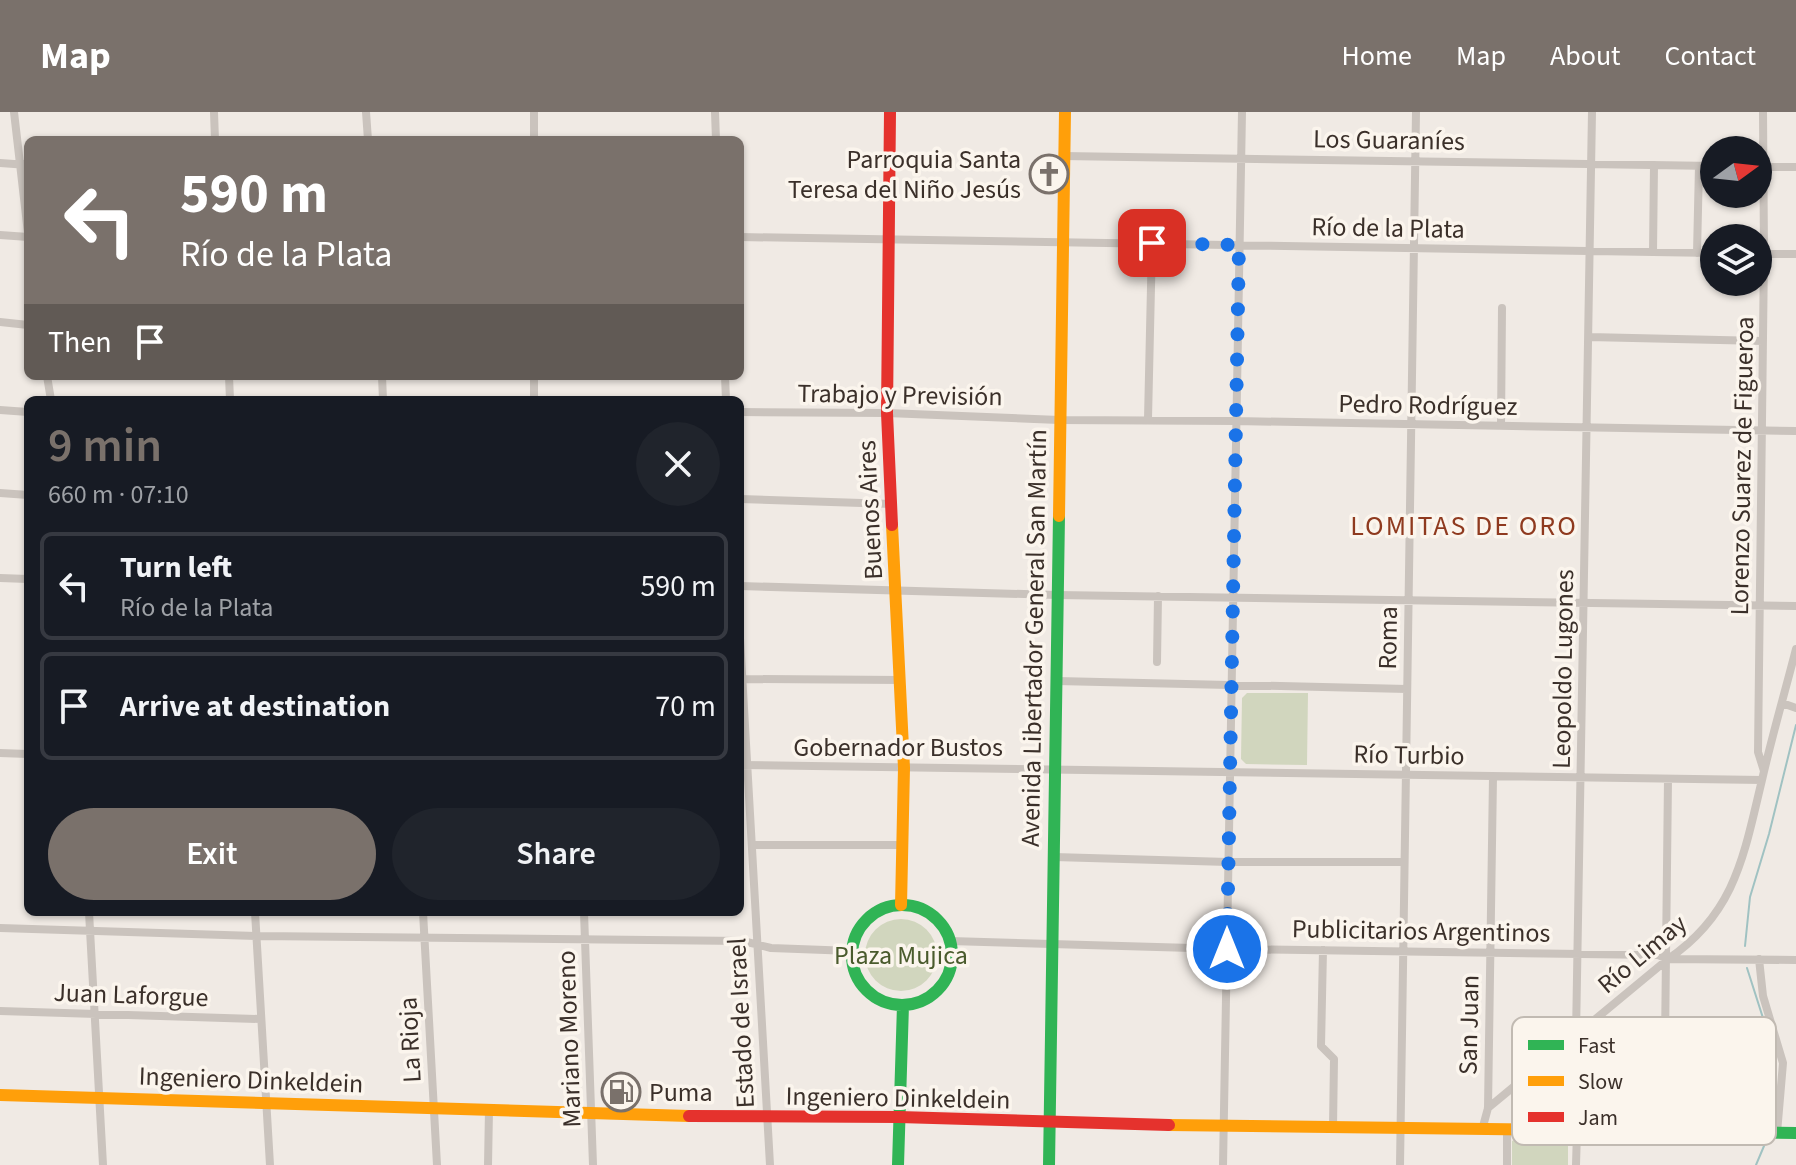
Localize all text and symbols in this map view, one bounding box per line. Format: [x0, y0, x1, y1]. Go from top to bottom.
text: Map [40, 29, 111, 83]
text: Home [1341, 36, 1412, 76]
text: Map [1456, 36, 1506, 76]
text: About [1550, 36, 1621, 76]
text: Contact [1665, 36, 1756, 76]
street label: Los Guaraníes [1313, 120, 1465, 160]
north arrow [1700, 136, 1772, 208]
map controls [1700, 136, 1772, 296]
place label: Parroquia Santa Teresa del Niño Jesús [788, 141, 1021, 208]
church icon: Parroquia Santa Teresa del Niño Jesús [1028, 153, 1070, 195]
text: 590 m [180, 155, 328, 234]
icon: left [48, 168, 152, 272]
street label: Río de la Plata [1311, 208, 1465, 248]
pin [1118, 209, 1186, 277]
icon: arrive [1130, 221, 1174, 265]
button: layers [1700, 224, 1772, 296]
text: Río de la Plata [180, 229, 392, 280]
street label: Lorenzo Suarez de Figueroa [1721, 316, 1763, 616]
icon: arrive [128, 320, 172, 364]
text: Then [48, 321, 112, 364]
street label: Trabajo y Previsión [797, 375, 1003, 415]
street label: Pedro Rodríguez [1338, 385, 1518, 425]
text: 9 min [48, 412, 162, 480]
button: close [636, 422, 720, 506]
street label: Avenida Libertador General San Martín [1012, 429, 1056, 847]
street label: Buenos Aires [848, 439, 892, 581]
text: 660 m · 07:10 [48, 476, 189, 513]
district label: LOMITAS DE ORO [1350, 506, 1578, 546]
text: Turn left [120, 546, 232, 589]
icon: left [52, 564, 96, 608]
text: 590 m [640, 565, 716, 608]
street label: Leopoldo Lugones [1543, 569, 1583, 769]
text: Río de la Plata [120, 589, 273, 626]
street label: Roma [1369, 606, 1407, 670]
icon: arrive [52, 684, 96, 728]
text: Arrive at destination [120, 685, 390, 728]
text: 70 m [655, 685, 716, 728]
street label: Gobernador Bustos [793, 729, 1003, 766]
street label: Río Turbio [1353, 736, 1465, 774]
button: Exit [48, 808, 376, 900]
button: Share [392, 808, 720, 900]
street label: Río Limay [1589, 906, 1695, 1002]
position arrow [1185, 907, 1269, 991]
street label: Publicitarios Argentinos [1291, 910, 1551, 952]
street label: Estado de Israel [718, 937, 764, 1109]
park label: Plaza Mujica [834, 937, 968, 974]
street label: Mariano Moreno [547, 950, 591, 1128]
street label: Juan Laforgue [53, 974, 209, 1016]
street label: San Juan [1450, 975, 1488, 1075]
street label: La Rioja [389, 996, 431, 1084]
legend [1512, 1017, 1776, 1145]
text: Fast [1578, 1030, 1616, 1062]
street label: Ingeniero Dinkeldein [138, 1058, 364, 1102]
text: Slow [1578, 1066, 1623, 1098]
fuel station icon: Puma [600, 1071, 642, 1113]
place label: Puma [649, 1074, 713, 1111]
street label: Ingeniero Dinkeldein [785, 1078, 1011, 1118]
text: Jam [1578, 1102, 1618, 1134]

